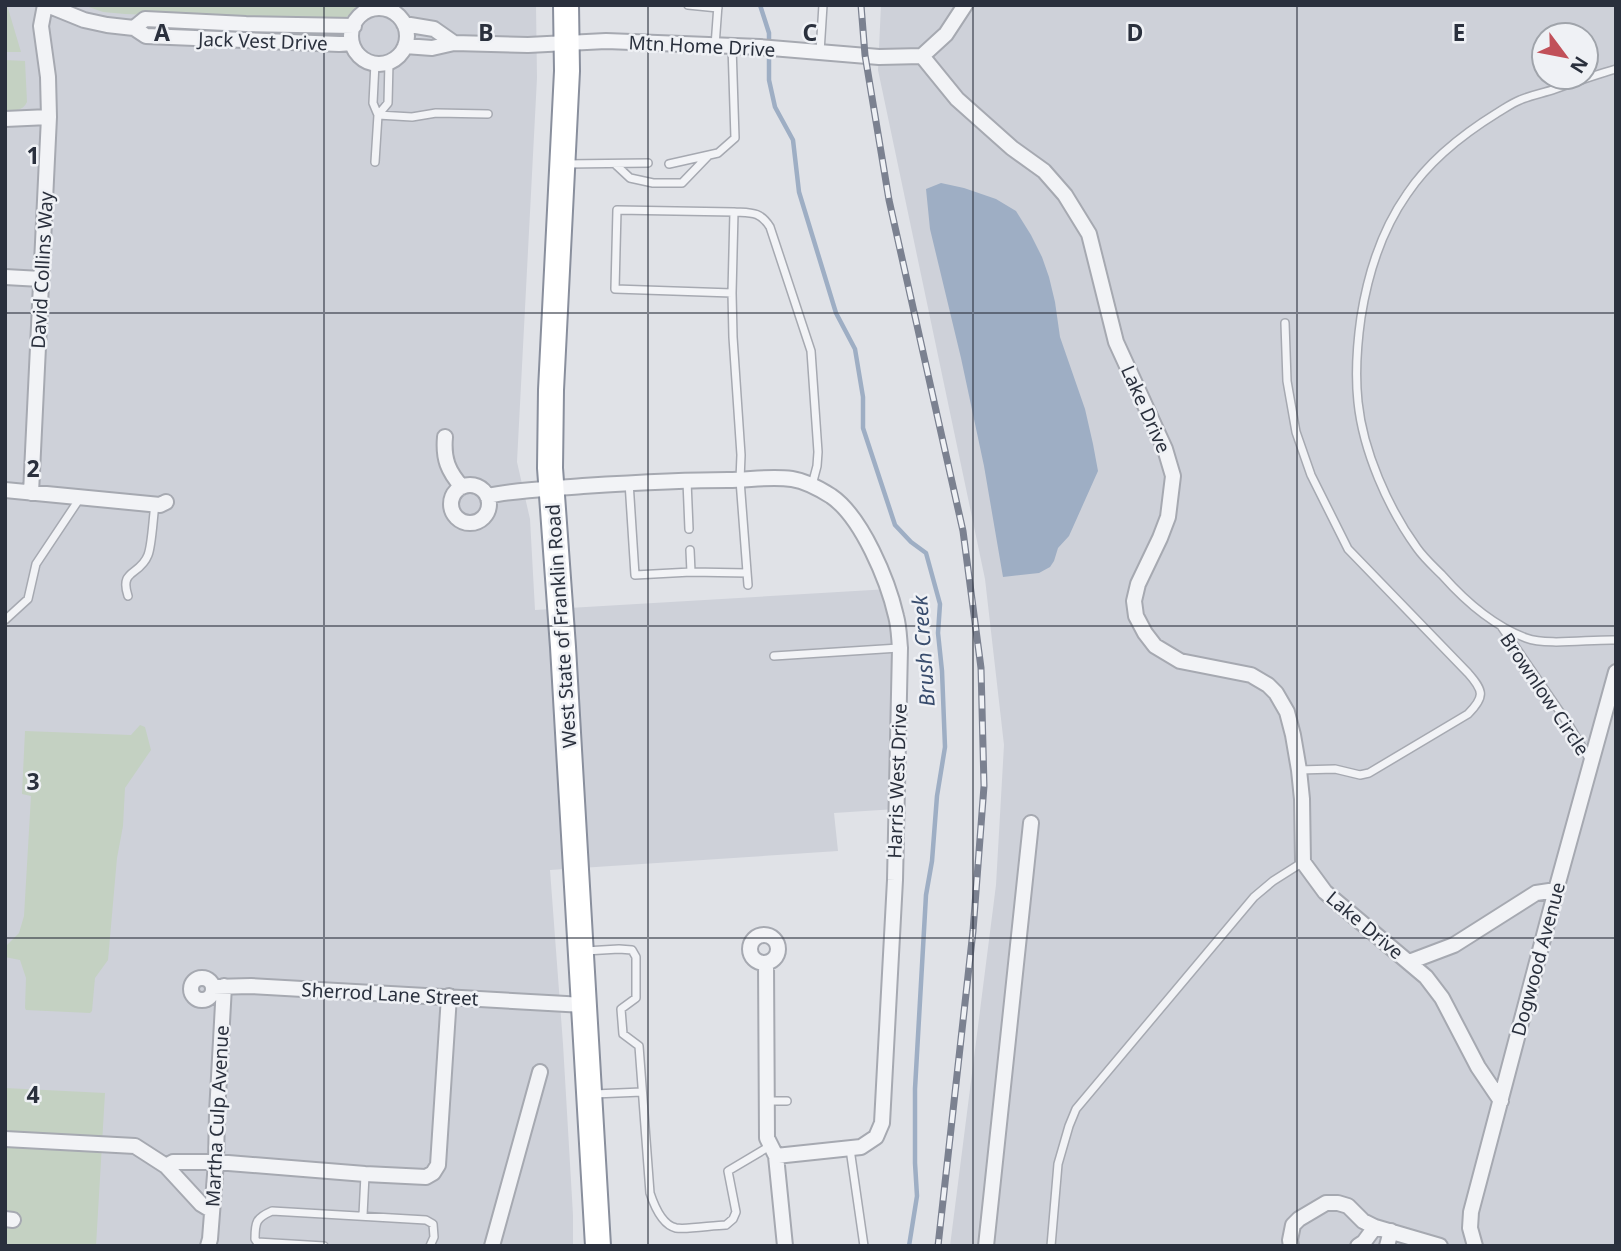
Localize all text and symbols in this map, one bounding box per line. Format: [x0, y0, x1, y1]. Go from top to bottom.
text: A [154, 16, 170, 48]
text: B [478, 16, 494, 48]
text: C [803, 16, 818, 48]
text: D [1127, 16, 1143, 48]
text: E [1453, 16, 1465, 48]
north arrow [1530, 21, 1600, 91]
street label: Jack Vest Drive [196, 26, 328, 56]
street label: Mtn Home Drive [628, 29, 776, 63]
text: N [1564, 52, 1595, 78]
text: 1 [26, 139, 40, 171]
street label: David Collins Way [25, 190, 59, 349]
street label: Lake Drive [1115, 361, 1177, 457]
text: 2 [26, 452, 40, 484]
street label: West State of Franklin Road [540, 503, 582, 749]
water label: Brush Creek [905, 593, 941, 708]
street label: Brownlow Circle [1494, 628, 1596, 760]
street label: Harris West Drive [881, 703, 913, 859]
text: 3 [26, 765, 40, 797]
street label: Dogwood Avenue [1505, 879, 1571, 1039]
street label: Lake Drive [1321, 885, 1409, 965]
street label: Sherrod Lane Street [301, 976, 479, 1012]
street label: Martha Culp Avenue [199, 1024, 235, 1208]
text: 4 [26, 1078, 40, 1110]

